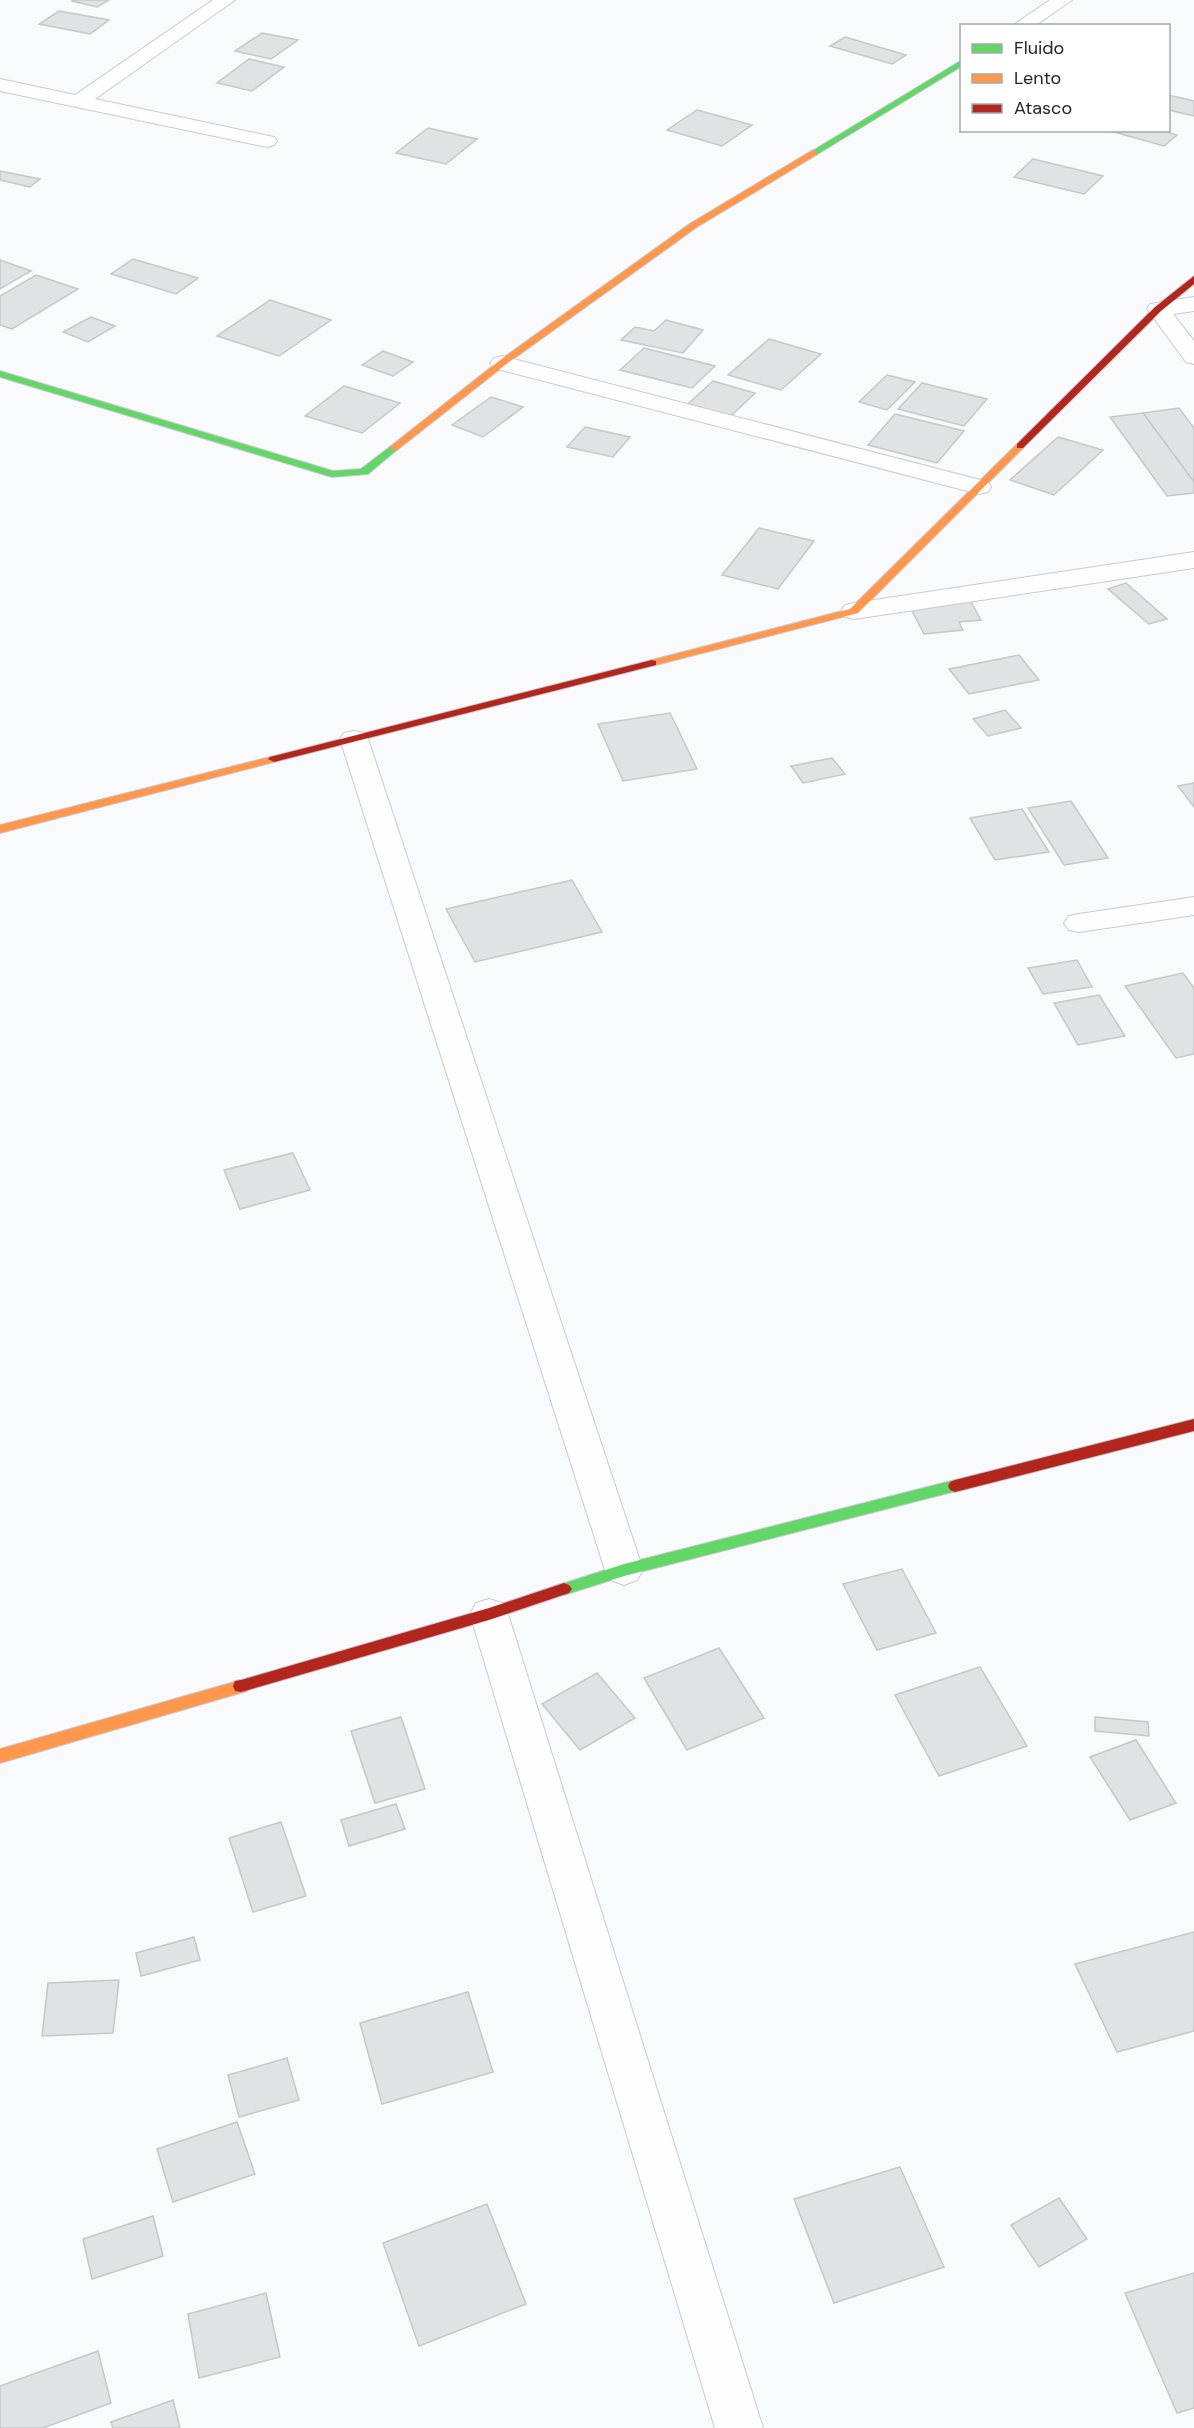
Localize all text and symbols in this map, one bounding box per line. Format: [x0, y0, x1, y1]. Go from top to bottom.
legend [960, 24, 1170, 132]
text: Fluido [1014, 36, 1064, 60]
text: Lento [1014, 66, 1061, 90]
text: Atasco [1014, 96, 1072, 120]

